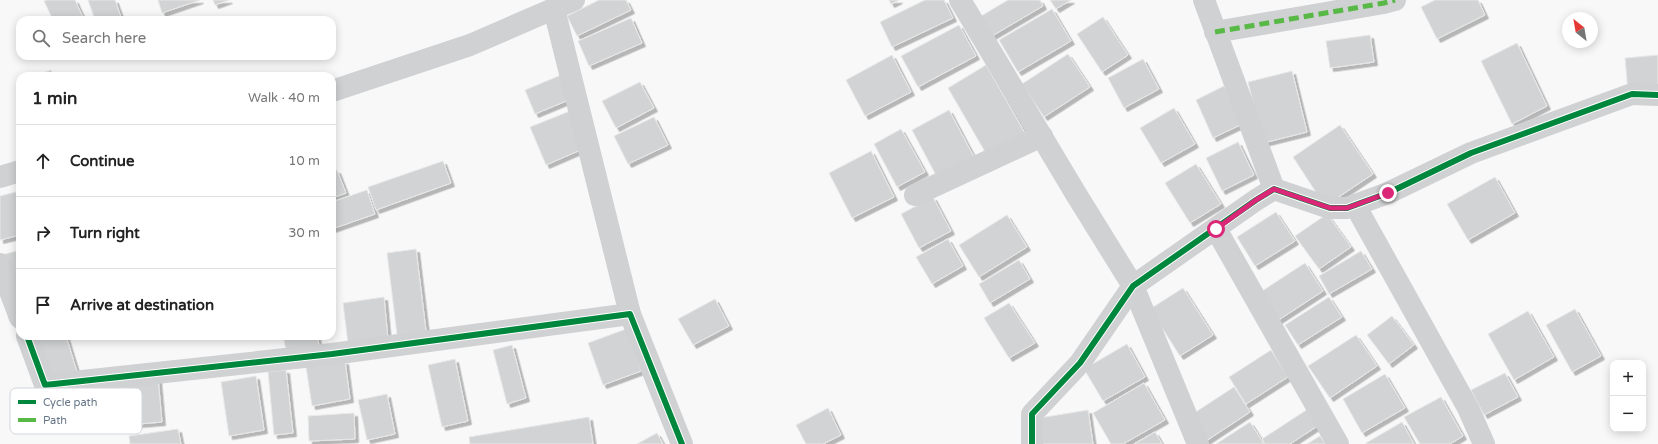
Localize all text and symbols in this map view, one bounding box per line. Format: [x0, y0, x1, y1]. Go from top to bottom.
north arrow [1562, 12, 1598, 48]
search box [16, 16, 336, 60]
icon: search [30, 27, 52, 49]
text: Search here [62, 29, 146, 47]
text: 1 min [32, 88, 77, 109]
text: Walk · 40 m [248, 90, 320, 106]
icon: ahead [32, 150, 54, 172]
text: Continue [70, 152, 134, 170]
text: 10 m [288, 153, 320, 169]
route end [1379, 184, 1397, 202]
route start [1207, 220, 1225, 238]
icon: right [32, 222, 54, 244]
text: Turn right [70, 224, 140, 242]
text: 30 m [288, 225, 320, 241]
icon: arrive [32, 294, 54, 316]
text: Arrive at destination [70, 296, 214, 314]
map controls [1610, 360, 1646, 432]
button: + [1610, 360, 1646, 396]
legend [10, 388, 142, 434]
text: Cycle path [43, 396, 98, 409]
button: − [1610, 396, 1646, 432]
text: Path [43, 414, 67, 427]

